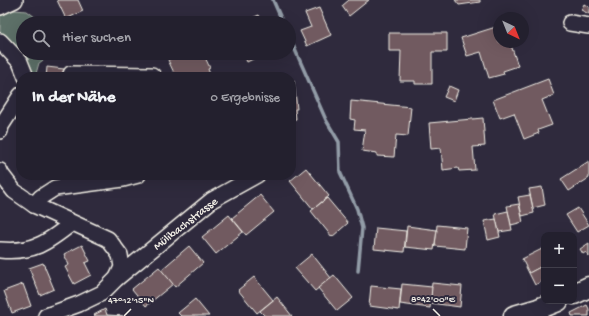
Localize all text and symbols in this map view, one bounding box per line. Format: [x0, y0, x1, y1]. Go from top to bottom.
north arrow [493, 12, 529, 48]
search box [16, 16, 296, 60]
icon: search [30, 27, 52, 49]
text: Hier suchen [62, 29, 131, 47]
text: In der Nähe [32, 88, 115, 108]
text: 0 Ergebnisse [211, 91, 280, 106]
street label: Mülibachstrasse [151, 195, 222, 254]
map controls [541, 232, 577, 304]
button: + [541, 232, 577, 268]
button: − [541, 268, 577, 304]
text: 8°42'00"E [411, 294, 456, 306]
text: 47°12'15"N [108, 295, 154, 307]

